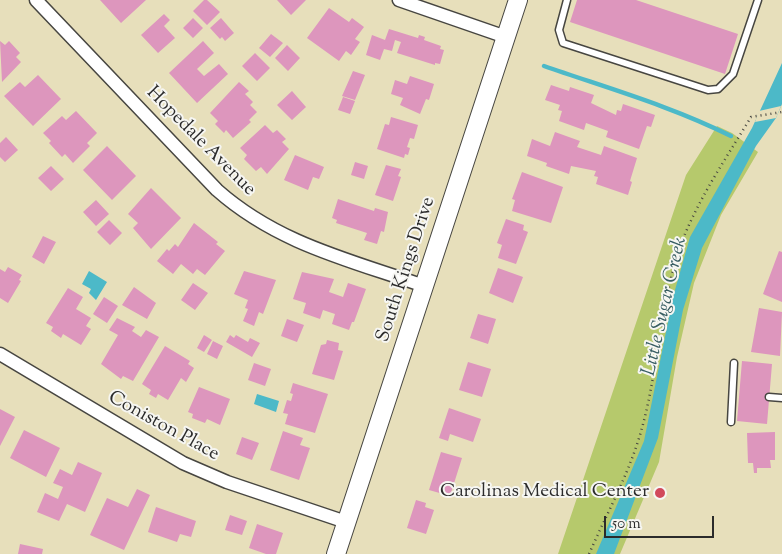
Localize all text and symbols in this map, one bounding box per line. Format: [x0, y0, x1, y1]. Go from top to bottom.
street label: Hopedale Avenue [140, 82, 260, 202]
street label: South Kings Drive [373, 195, 441, 345]
water label: Little Sugar Creek [638, 235, 694, 379]
street label: Coniston Place [104, 387, 222, 467]
place label: Carolinas Medical Center [440, 482, 649, 504]
marker: Carolinas Medical Center [653, 486, 667, 500]
scale bar [607, 506, 717, 538]
text: 50 m [612, 514, 641, 535]

